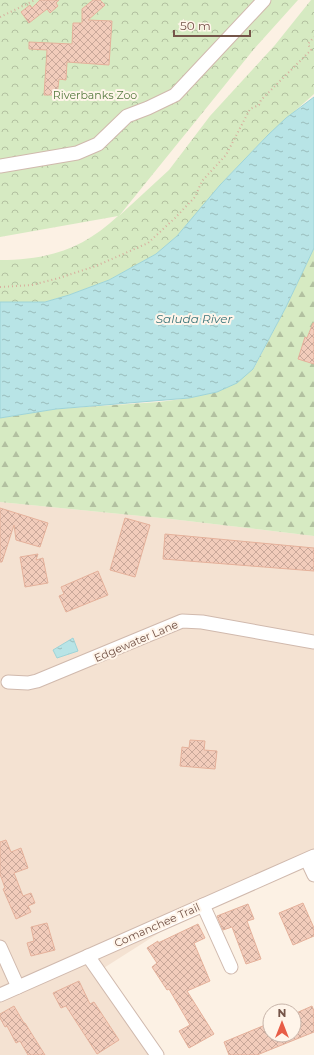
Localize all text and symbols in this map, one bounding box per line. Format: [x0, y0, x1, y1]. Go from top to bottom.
scale bar [174, 12, 250, 38]
text: 50 m [180, 18, 211, 33]
park label: Riverbanks Zoo [53, 88, 137, 102]
water label: Saluda River [156, 311, 232, 326]
street label: Edgewater Lane [92, 617, 180, 665]
street label: Comanchee Trail [112, 900, 202, 950]
north arrow [262, 1003, 302, 1043]
text: N [278, 1006, 286, 1020]

